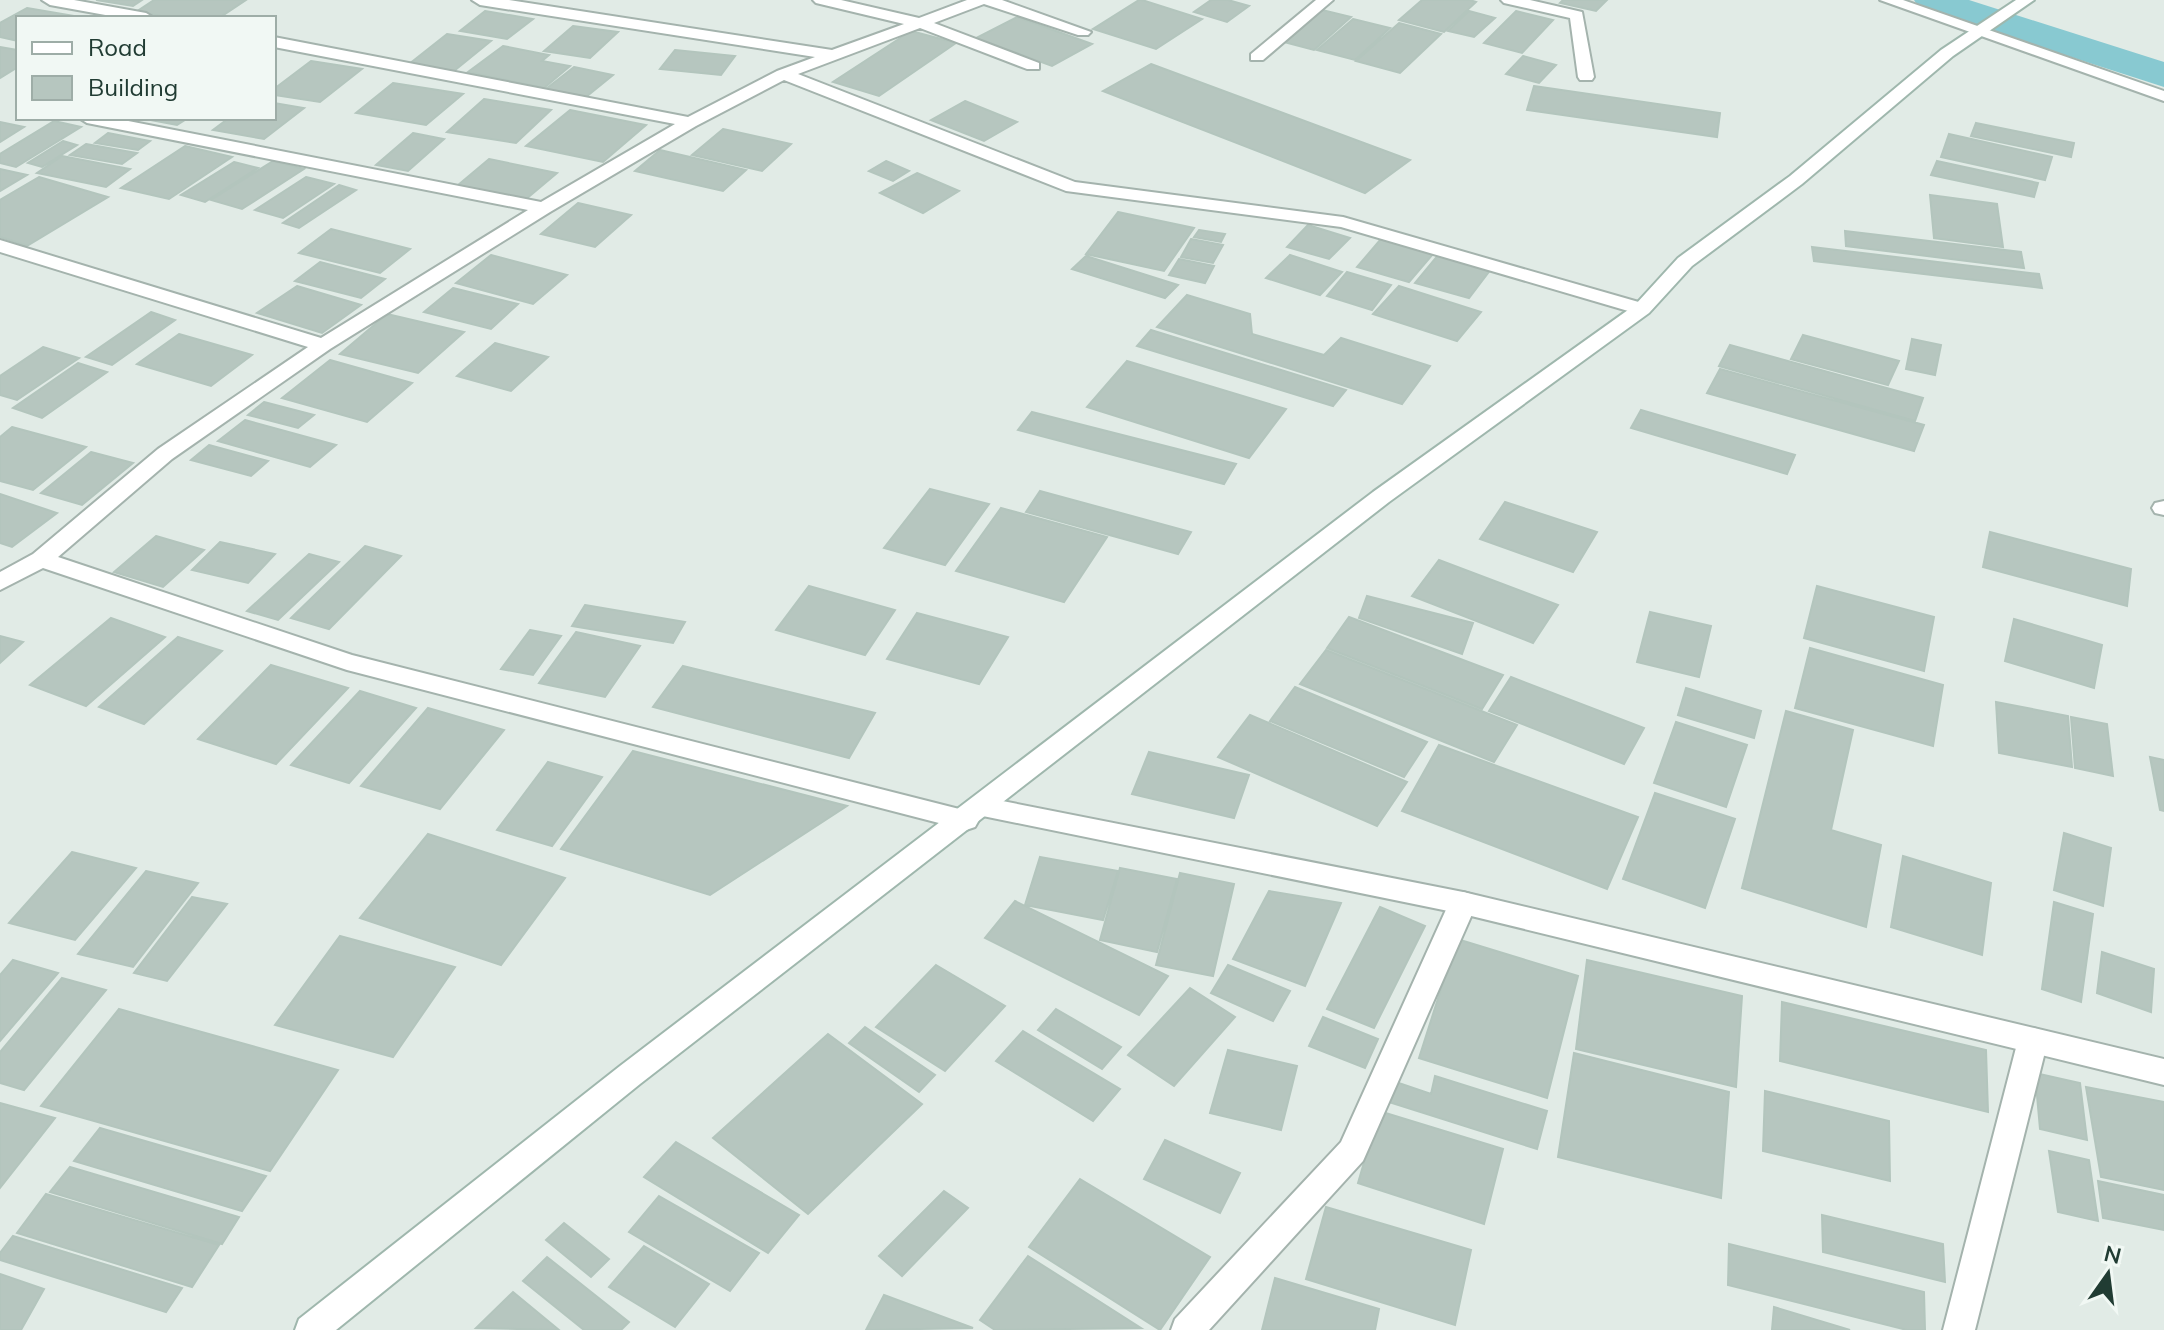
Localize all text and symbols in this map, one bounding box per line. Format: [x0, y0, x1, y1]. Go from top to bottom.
legend [16, 16, 276, 120]
text: Road [88, 32, 147, 62]
text: Building [88, 72, 178, 102]
north arrow [2068, 1234, 2148, 1314]
text: N [2101, 1239, 2124, 1270]

